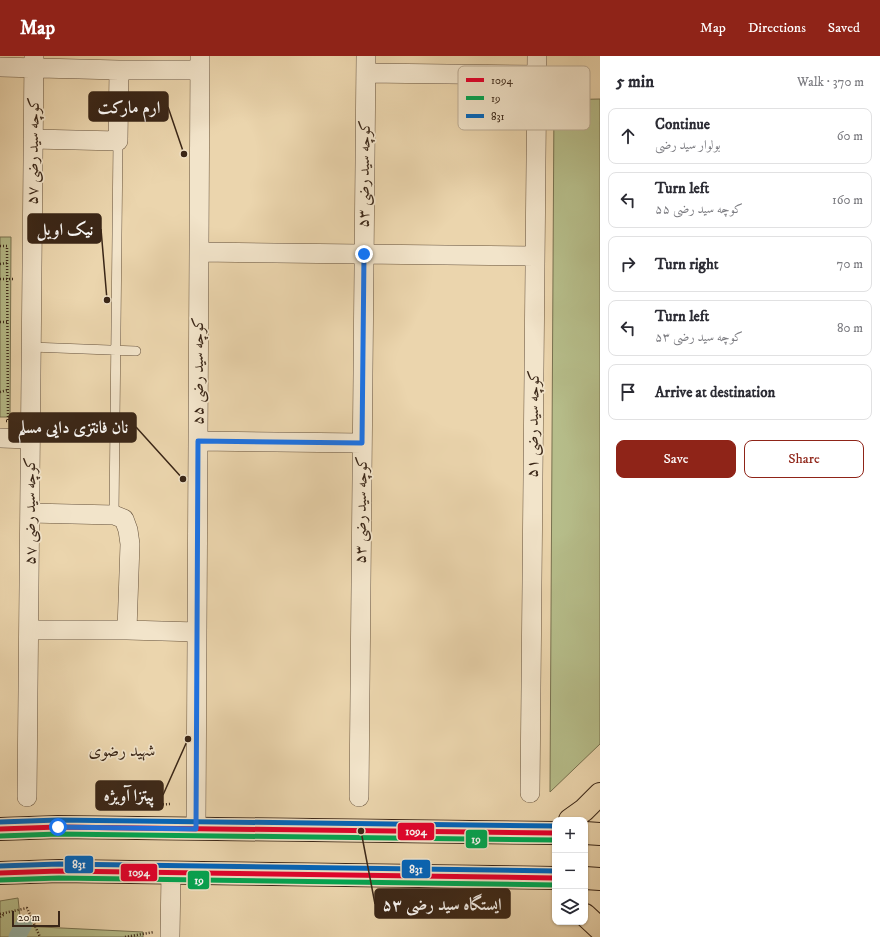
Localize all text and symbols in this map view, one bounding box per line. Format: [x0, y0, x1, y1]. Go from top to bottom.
text: Map [20, 17, 55, 40]
text: Map [700, 19, 726, 37]
text: Directions [748, 19, 806, 37]
text: Saved [828, 19, 860, 37]
legend [458, 66, 590, 130]
text: 5 min [616, 71, 654, 93]
text: 1094 [491, 74, 513, 88]
text: Walk · 370 m [797, 74, 864, 90]
callout: ارم مارکت [89, 92, 168, 121]
text: 19 [491, 92, 501, 106]
street label: کوچه سید رضی ۵۷ [22, 97, 45, 205]
text: ارم مارکت [98, 97, 161, 122]
text: 831 [491, 110, 505, 124]
text: Continue [655, 115, 710, 134]
street label: کوچه سید رضی ۵۳ [353, 120, 376, 228]
icon: ahead [617, 125, 639, 147]
text: 60 m [837, 128, 863, 144]
text: بولوار سید رضی [655, 137, 721, 153]
text: Turn left [655, 179, 709, 198]
icon: left [617, 189, 639, 211]
text: 160 m [832, 192, 863, 208]
text: کوچه سید رضی ۵۵ [655, 201, 743, 217]
callout: نیک اویل [28, 214, 101, 243]
text: نیک اویل [36, 219, 94, 241]
route end [355, 245, 373, 263]
icon: right [617, 253, 639, 275]
text: Turn right [655, 255, 718, 274]
text: 70 m [837, 256, 863, 272]
text: Turn left [655, 307, 709, 326]
street label: کوچه سید رضی ۵۵ [188, 317, 209, 425]
icon: left [617, 317, 639, 339]
text: 80 m [837, 320, 863, 336]
text: کوچه سید رضی ۵۳ [655, 329, 743, 345]
street label: کوچه سید رضی ۵۱ [522, 370, 545, 478]
icon: arrive [617, 381, 639, 403]
text: Arrive at destination [655, 383, 775, 402]
callout: نان فانتزی دایی مسلم [9, 413, 136, 442]
text: نان فانتزی دایی مسلم [18, 417, 128, 444]
button: Save [616, 440, 736, 478]
button: Share [744, 440, 864, 478]
street label: کوچه سید رضی ۵۳ [350, 456, 373, 564]
street label: کوچه سید رضی ۵۷ [20, 457, 41, 565]
district label: شهید رضوی [89, 740, 156, 762]
callout: پیتزا آویژه [96, 781, 163, 810]
text: پیتزا آویژه [104, 784, 154, 808]
map controls [552, 817, 588, 925]
button: + [552, 817, 588, 853]
route start [49, 818, 67, 836]
line badge: 1094 [397, 822, 435, 841]
text: 1094 [405, 825, 428, 839]
line badge: 19 [465, 829, 488, 849]
text: 19 [471, 833, 481, 847]
button: − [552, 853, 588, 889]
line badge: 831 [64, 855, 94, 874]
text: 831 [72, 858, 86, 872]
line badge: 831 [401, 859, 431, 879]
line badge: 1094 [120, 863, 158, 882]
text: 831 [409, 863, 423, 877]
text: 1094 [128, 866, 151, 880]
line badge: 19 [187, 870, 210, 890]
text: 19 [194, 874, 204, 888]
callout: ایستگاه سید رضی ۵۳ [375, 889, 510, 918]
button: layers [552, 889, 588, 925]
text: ایستگاه سید رضی ۵۳ [382, 893, 502, 916]
scale bar [12, 909, 60, 928]
text: 20 m [18, 911, 40, 925]

